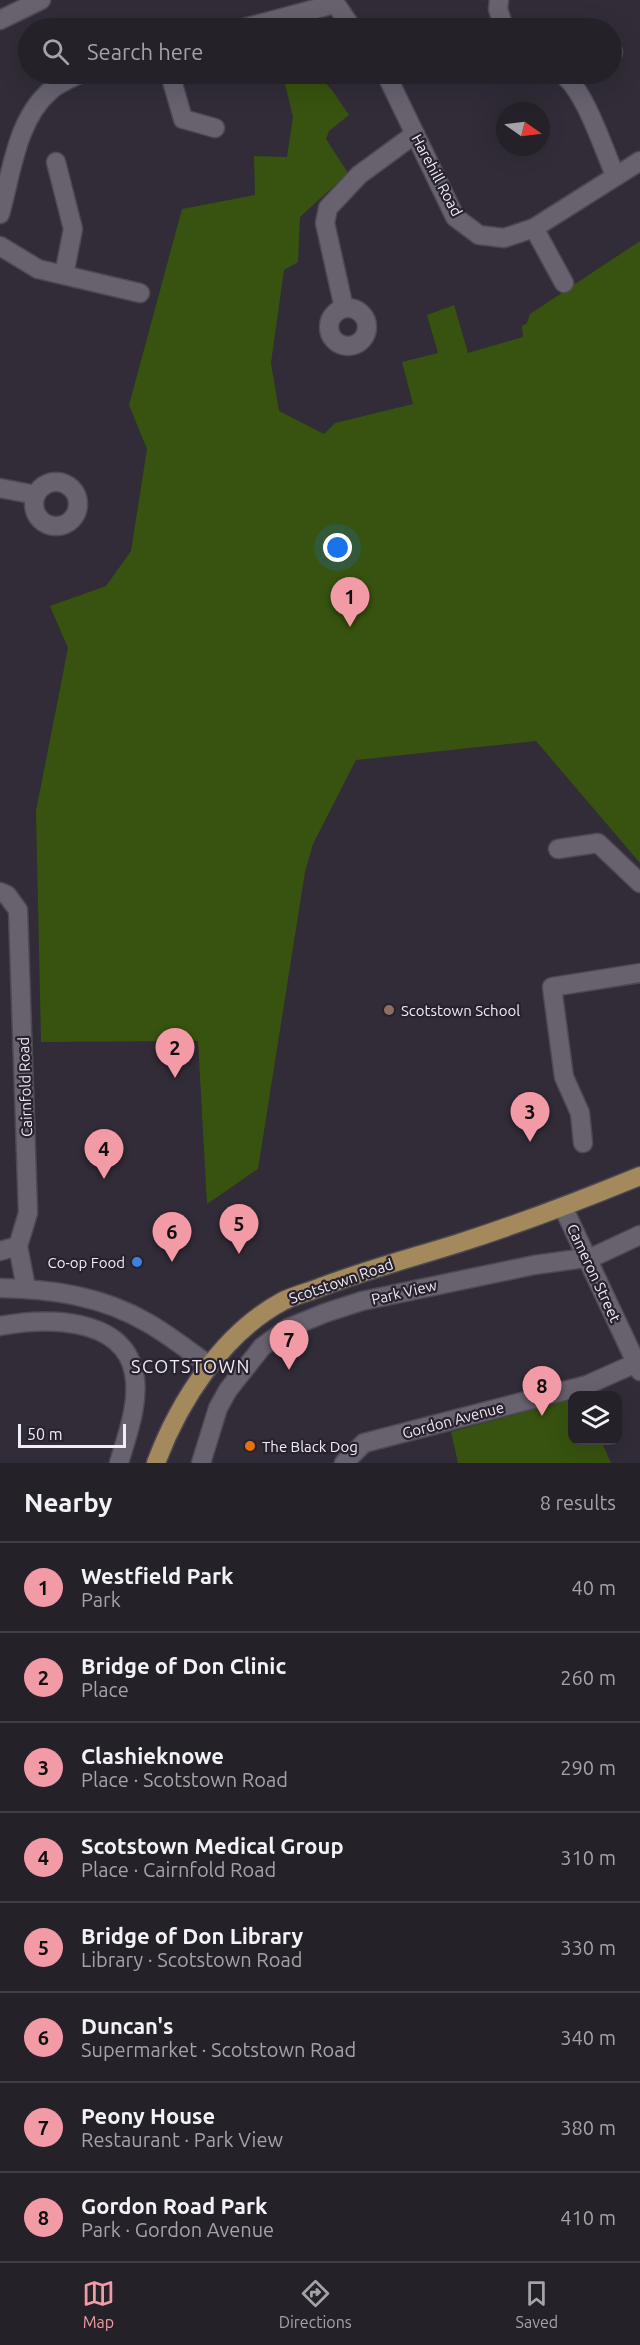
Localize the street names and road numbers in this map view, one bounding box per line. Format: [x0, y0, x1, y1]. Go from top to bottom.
street label: Harehill Road [408, 131, 466, 219]
street label: Cairnfold Road [15, 1037, 35, 1137]
street label: Cameron Street [564, 1221, 624, 1325]
street label: Scotstown Road [287, 1255, 395, 1307]
street label: Park View [370, 1276, 439, 1308]
street label: Gordon Avenue [400, 1398, 506, 1442]

